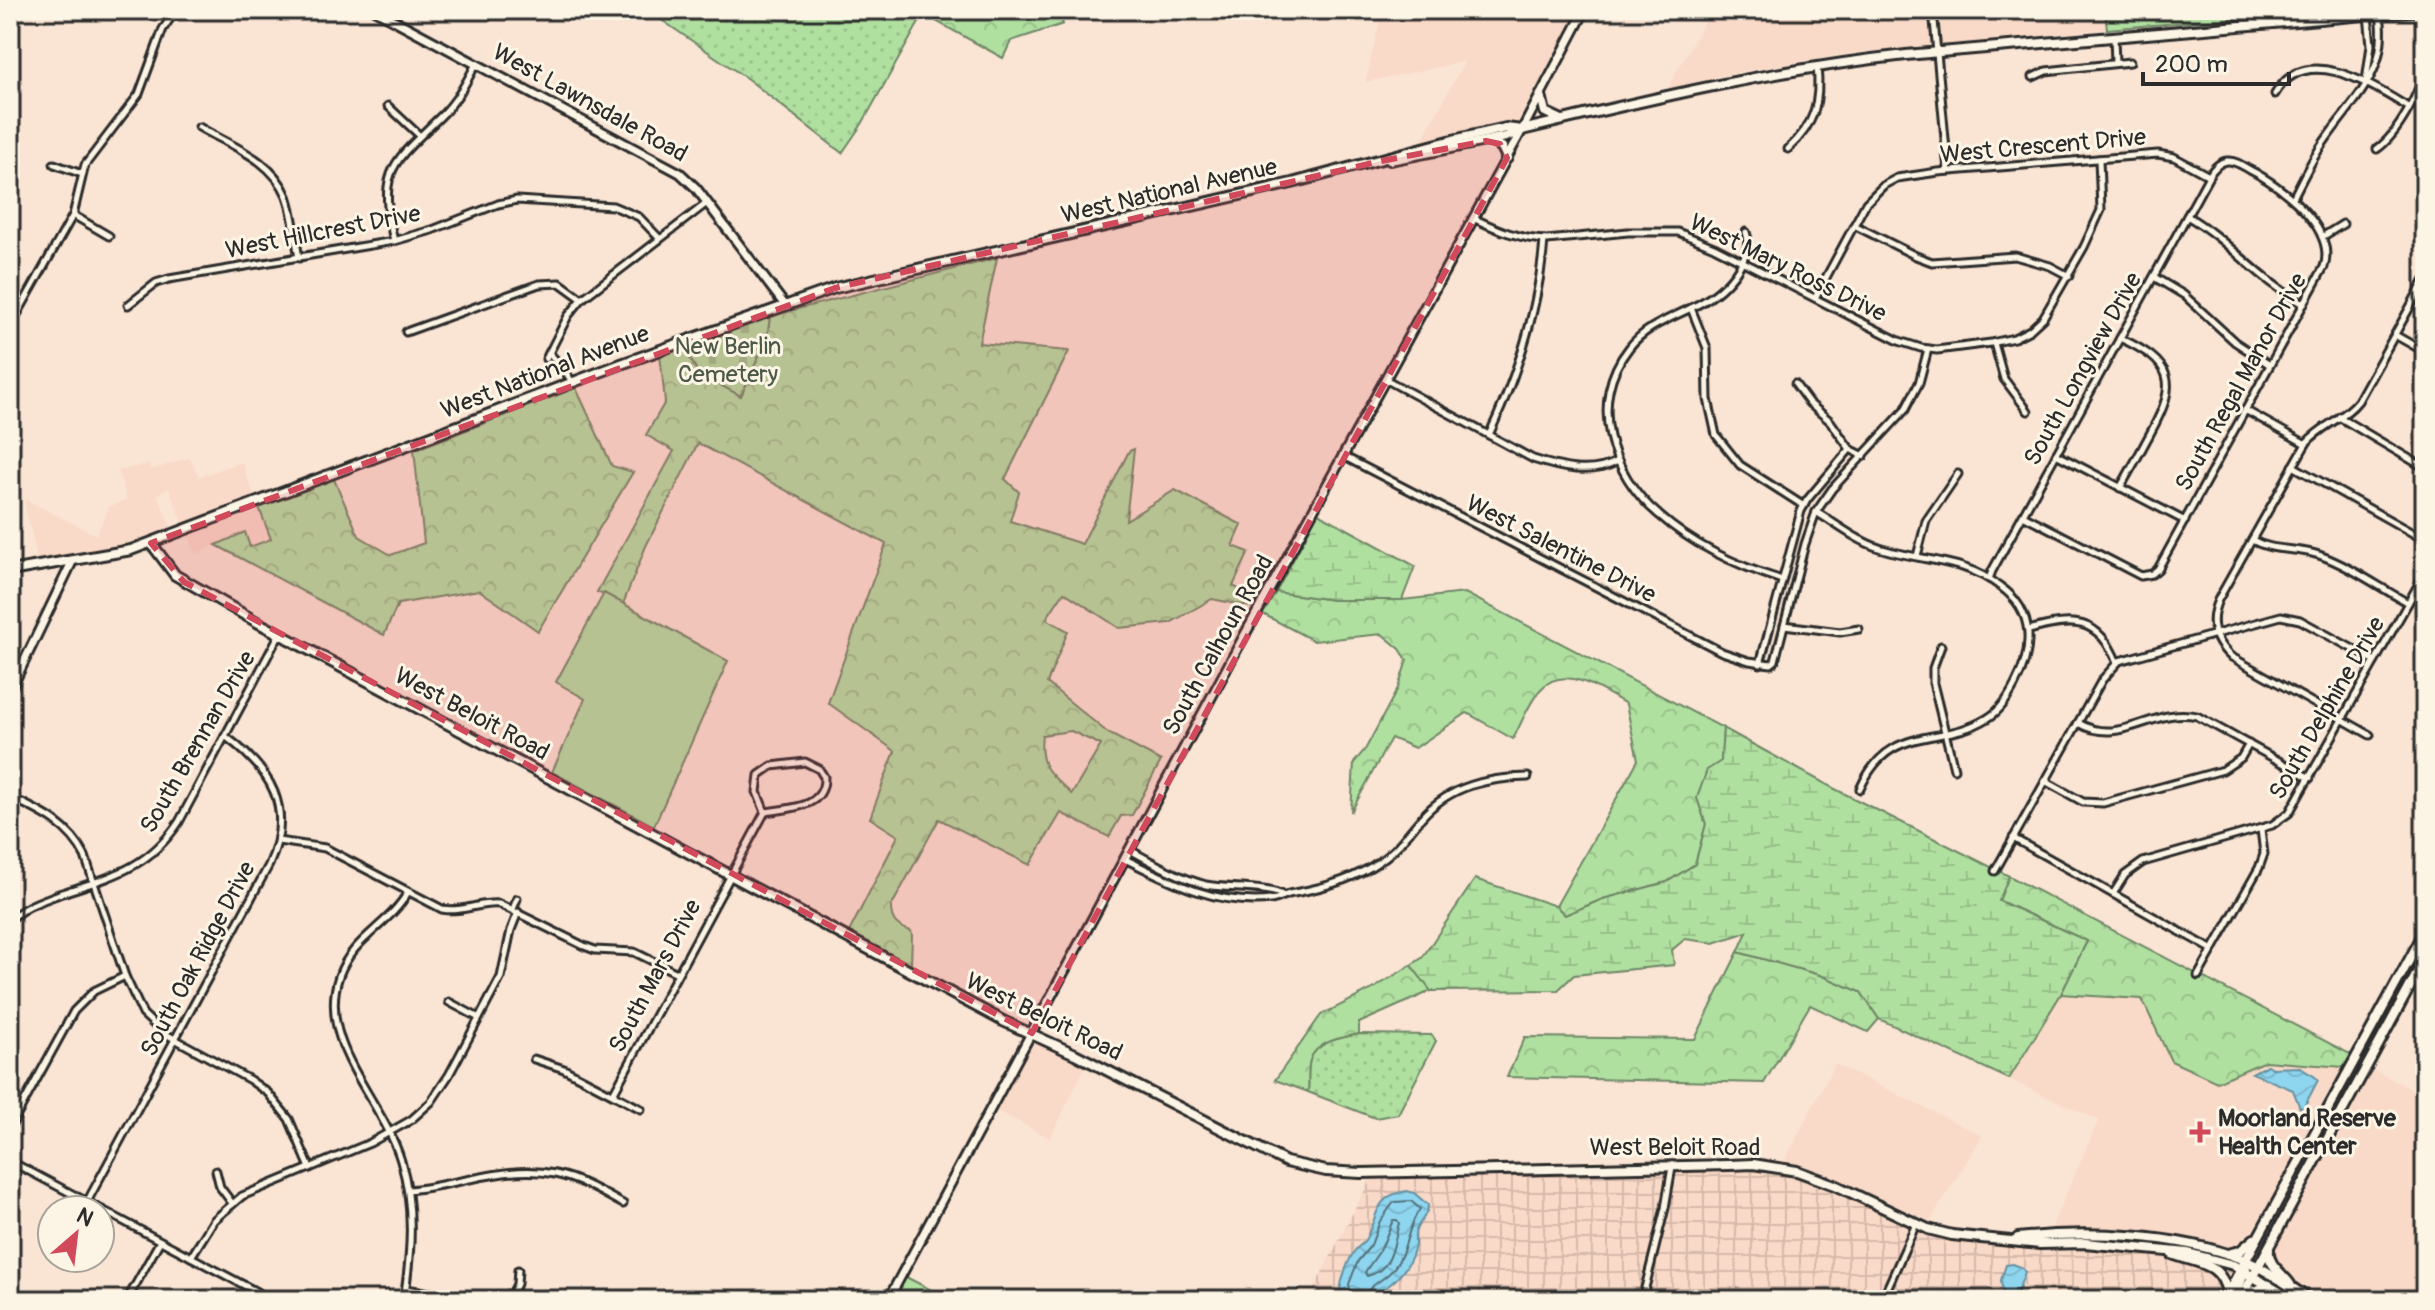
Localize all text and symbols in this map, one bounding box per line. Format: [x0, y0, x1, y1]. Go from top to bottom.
scale bar [2143, 36, 2289, 86]
street label: West Lawnsdale Road [488, 37, 692, 169]
text: 200 m [2155, 50, 2228, 79]
street label: West Crescent Drive [1939, 123, 2147, 169]
street label: West National Avenue [1058, 152, 1280, 230]
street label: West Hillcrest Drive [223, 199, 423, 265]
street label: West Mary Ross Drive [1685, 208, 1891, 328]
street label: South Longview Drive [2018, 267, 2148, 471]
street label: South Regal Manor Drive [2169, 268, 2313, 496]
street label: West National Avenue [437, 319, 653, 425]
park label: New Berlin Cemetery [675, 332, 781, 389]
street label: West Salentine Drive [1461, 489, 1661, 609]
street label: South Calhoun Road [1156, 550, 1280, 740]
street label: South Delphine Drive [2263, 611, 2391, 805]
street label: South Brennan Drive [134, 646, 262, 838]
street label: West Beloit Road [390, 661, 554, 767]
street label: South Oak Ridge Drive [134, 856, 262, 1062]
street label: South Mars Drive [602, 894, 708, 1058]
street label: West Beloit Road [961, 967, 1127, 1067]
place label: Moorland Reserve Health Center [2218, 1104, 2397, 1161]
marker: Moorland Reserve Health Center [2189, 1121, 2211, 1143]
street label: West Beloit Road [1590, 1133, 1760, 1162]
north arrow [36, 1194, 116, 1274]
text: N [72, 1201, 98, 1233]

